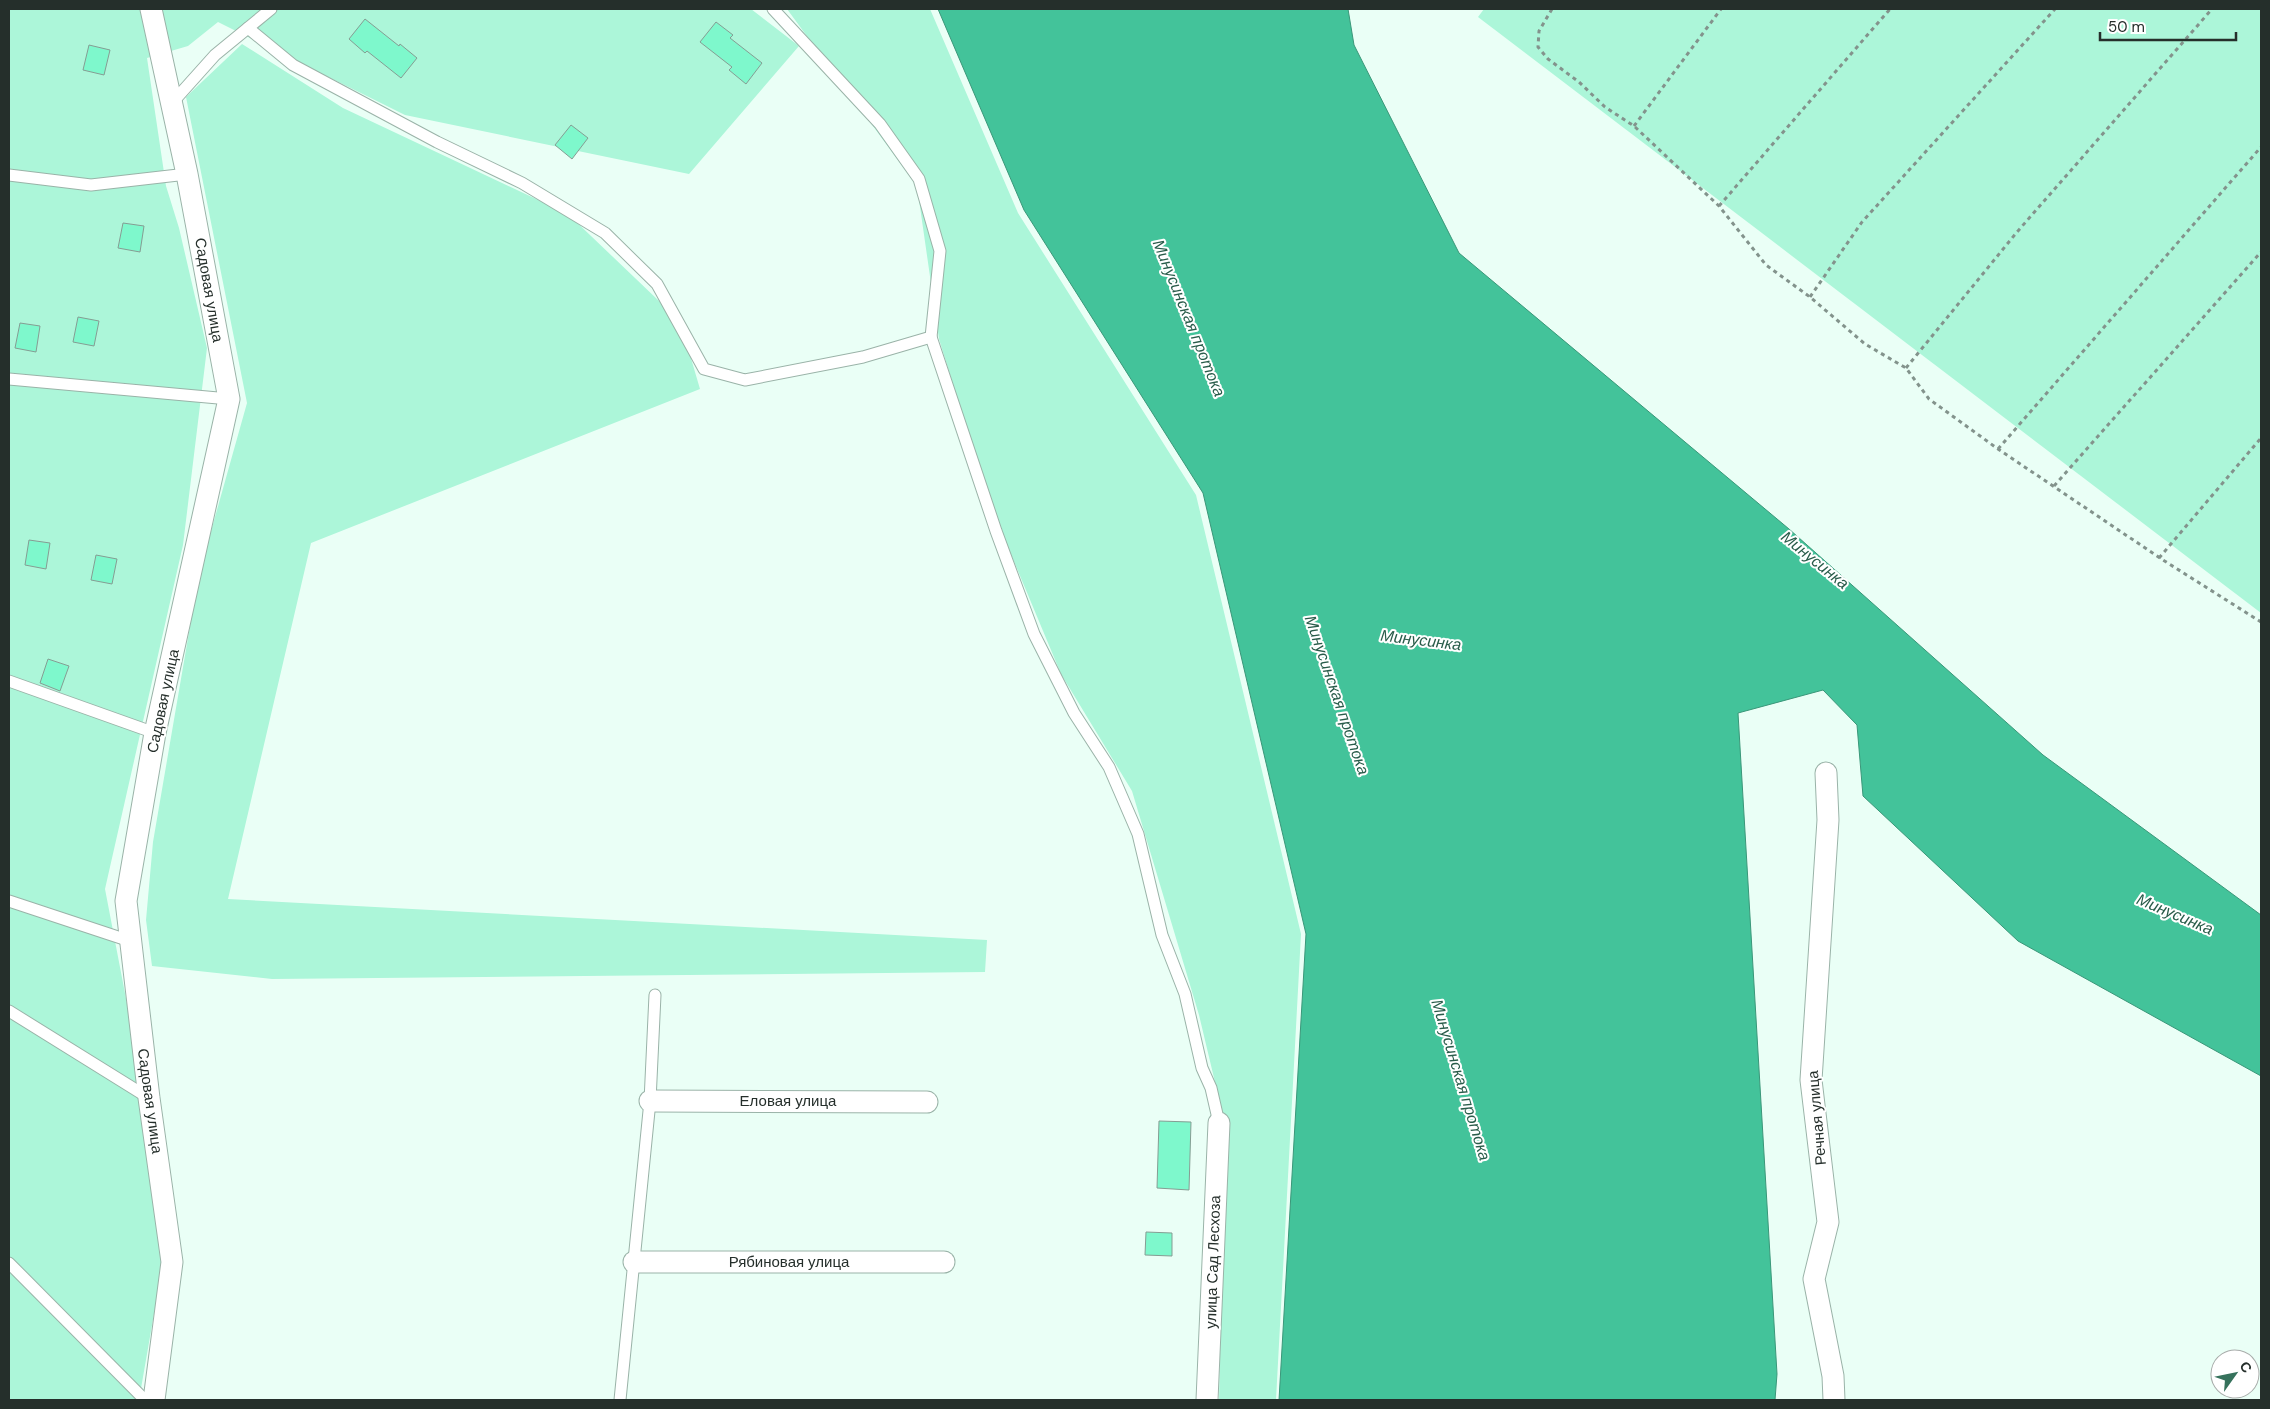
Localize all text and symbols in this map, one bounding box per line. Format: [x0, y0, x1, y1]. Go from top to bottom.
scale bar [2100, 10, 2236, 42]
text: 50 m [2108, 17, 2145, 37]
street label: Садовая улица [190, 236, 228, 345]
water label: Минусинская протока [1148, 236, 1230, 400]
water label: Минусинка [1777, 526, 1853, 594]
water label: Минусинская протока [1300, 612, 1374, 778]
water label: Минусинка [1379, 625, 1463, 655]
street label: Садовая улица [142, 646, 184, 755]
water label: Минусинка [2134, 888, 2217, 940]
water label: Минусинская протока [1426, 997, 1496, 1163]
street label: Садовая улица [133, 1047, 167, 1155]
street label: Речная улица [1803, 1069, 1831, 1166]
street label: Еловая улица [740, 1091, 837, 1111]
street label: улица Сад Лесхоза [1201, 1194, 1225, 1329]
street label: Рябиновая улица [729, 1252, 850, 1272]
north arrow [2210, 1349, 2260, 1399]
text: С [2236, 1358, 2256, 1376]

